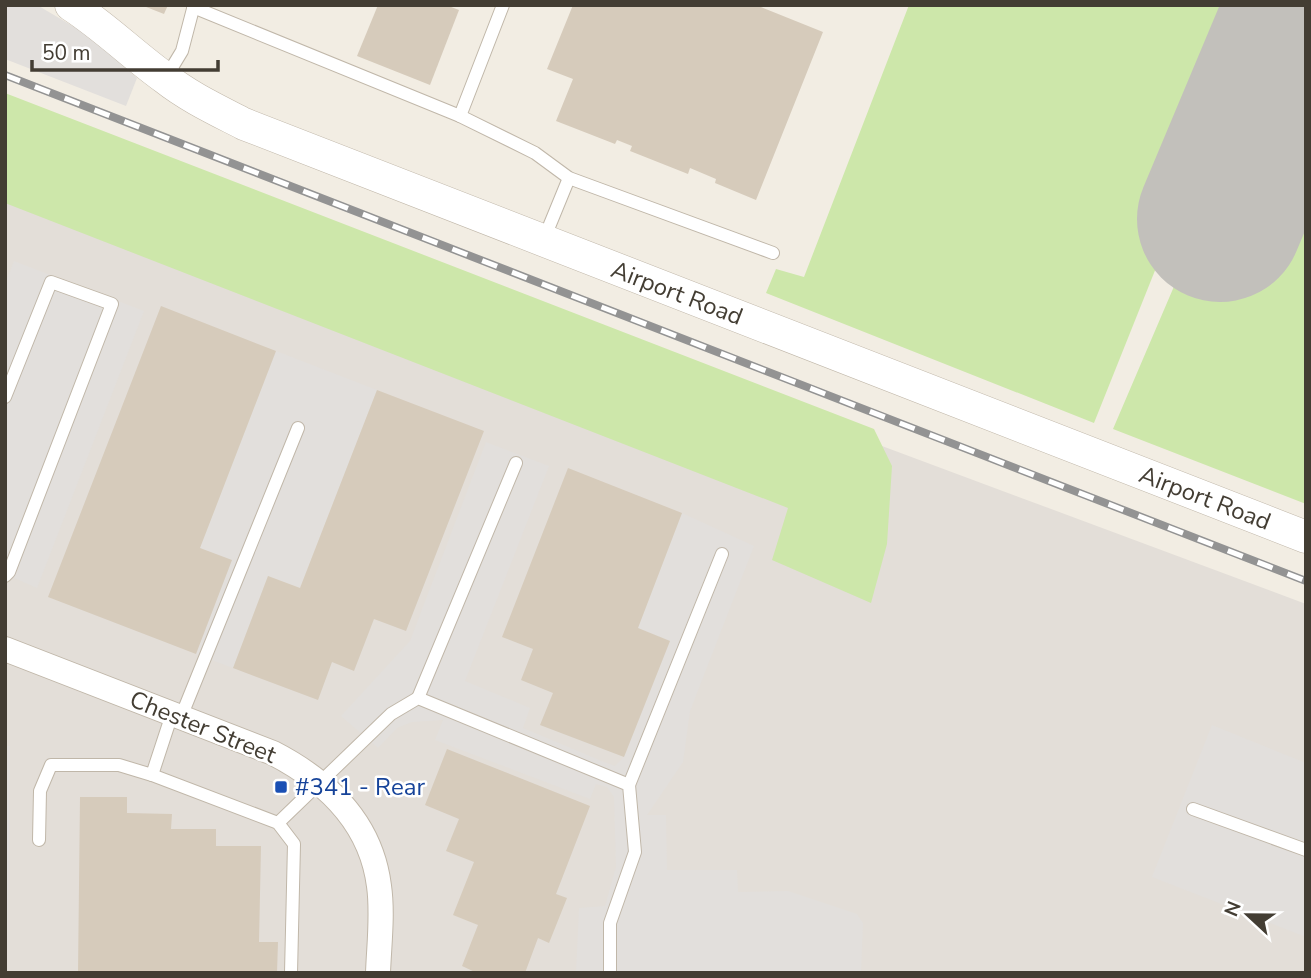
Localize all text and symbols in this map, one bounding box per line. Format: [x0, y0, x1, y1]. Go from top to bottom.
scale bar [32, 28, 217, 72]
text: 50 m [42, 39, 91, 67]
street label: Airport Road [607, 253, 747, 333]
street label: Airport Road [1135, 458, 1275, 538]
street label: Chester Street [125, 683, 282, 771]
place label: #341 - Rear [295, 771, 425, 803]
marker: #341 - Rear [273, 779, 289, 795]
north arrow [1213, 880, 1283, 950]
text: N [1218, 898, 1248, 920]

